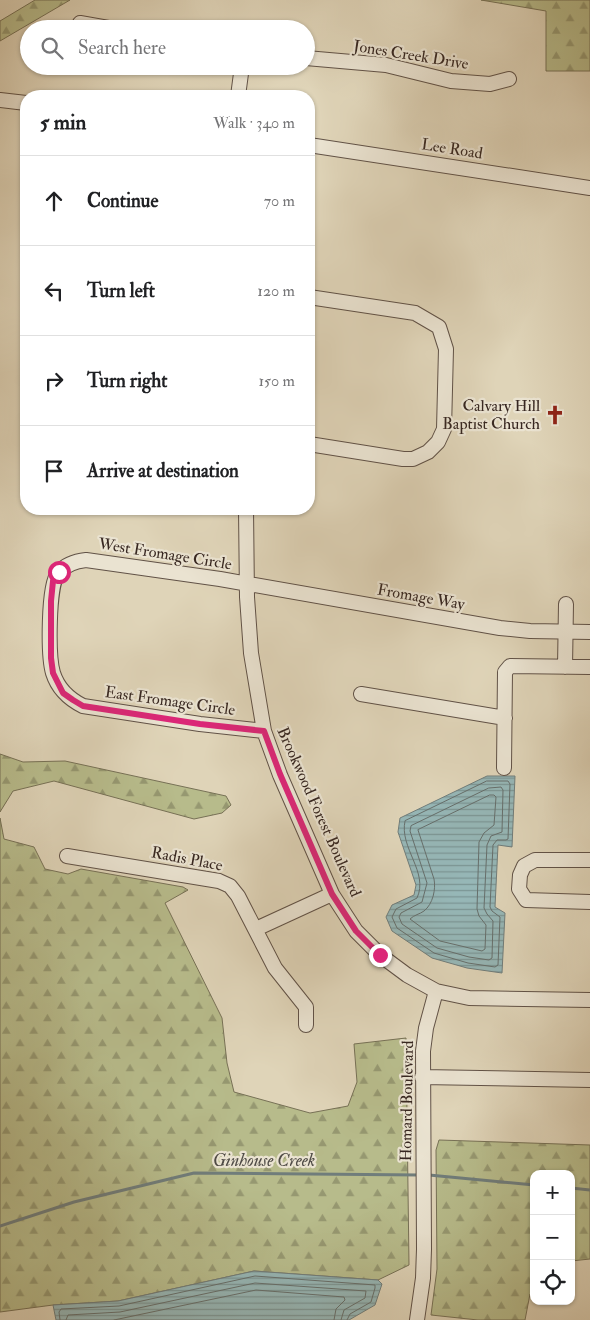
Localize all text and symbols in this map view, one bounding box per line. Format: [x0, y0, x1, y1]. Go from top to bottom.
search box [20, 20, 315, 75]
icon: search [38, 34, 66, 62]
text: Search here [78, 36, 166, 60]
street label: Jones Creek Drive [351, 36, 470, 75]
text: 5 min [40, 109, 86, 136]
text: Walk · 340 m [213, 113, 295, 133]
street label: Lee Road [420, 134, 484, 164]
icon: ahead [40, 187, 68, 215]
text: Continue [87, 189, 158, 213]
text: 70 m [264, 191, 295, 211]
icon: left [40, 277, 68, 305]
text: Turn left [87, 279, 155, 303]
text: 120 m [257, 281, 295, 301]
icon: right [40, 367, 68, 395]
text: Turn right [87, 369, 167, 393]
text: 150 m [258, 371, 295, 391]
place label: Calvary Hill Baptist Church [442, 396, 541, 435]
church icon: Calvary Hill Baptist Church [544, 404, 566, 426]
icon: arrive [40, 457, 68, 485]
text: Arrive at destination [87, 459, 239, 483]
street label: West Fromage Circle [96, 533, 233, 574]
route start [48, 561, 71, 584]
street label: Fromage Way [376, 579, 467, 615]
street label: East Fromage Circle [104, 682, 237, 720]
street label: Brookwood Forest Boulevard [272, 724, 366, 900]
street label: Radis Place [150, 842, 225, 876]
route end [369, 944, 392, 967]
street label: Homard Boulevard [396, 1040, 418, 1162]
water label: Ginhouse Creek [213, 1149, 315, 1172]
map controls [530, 1170, 575, 1305]
button: + [530, 1170, 575, 1215]
button: − [530, 1215, 575, 1260]
button: locate [530, 1260, 575, 1305]

